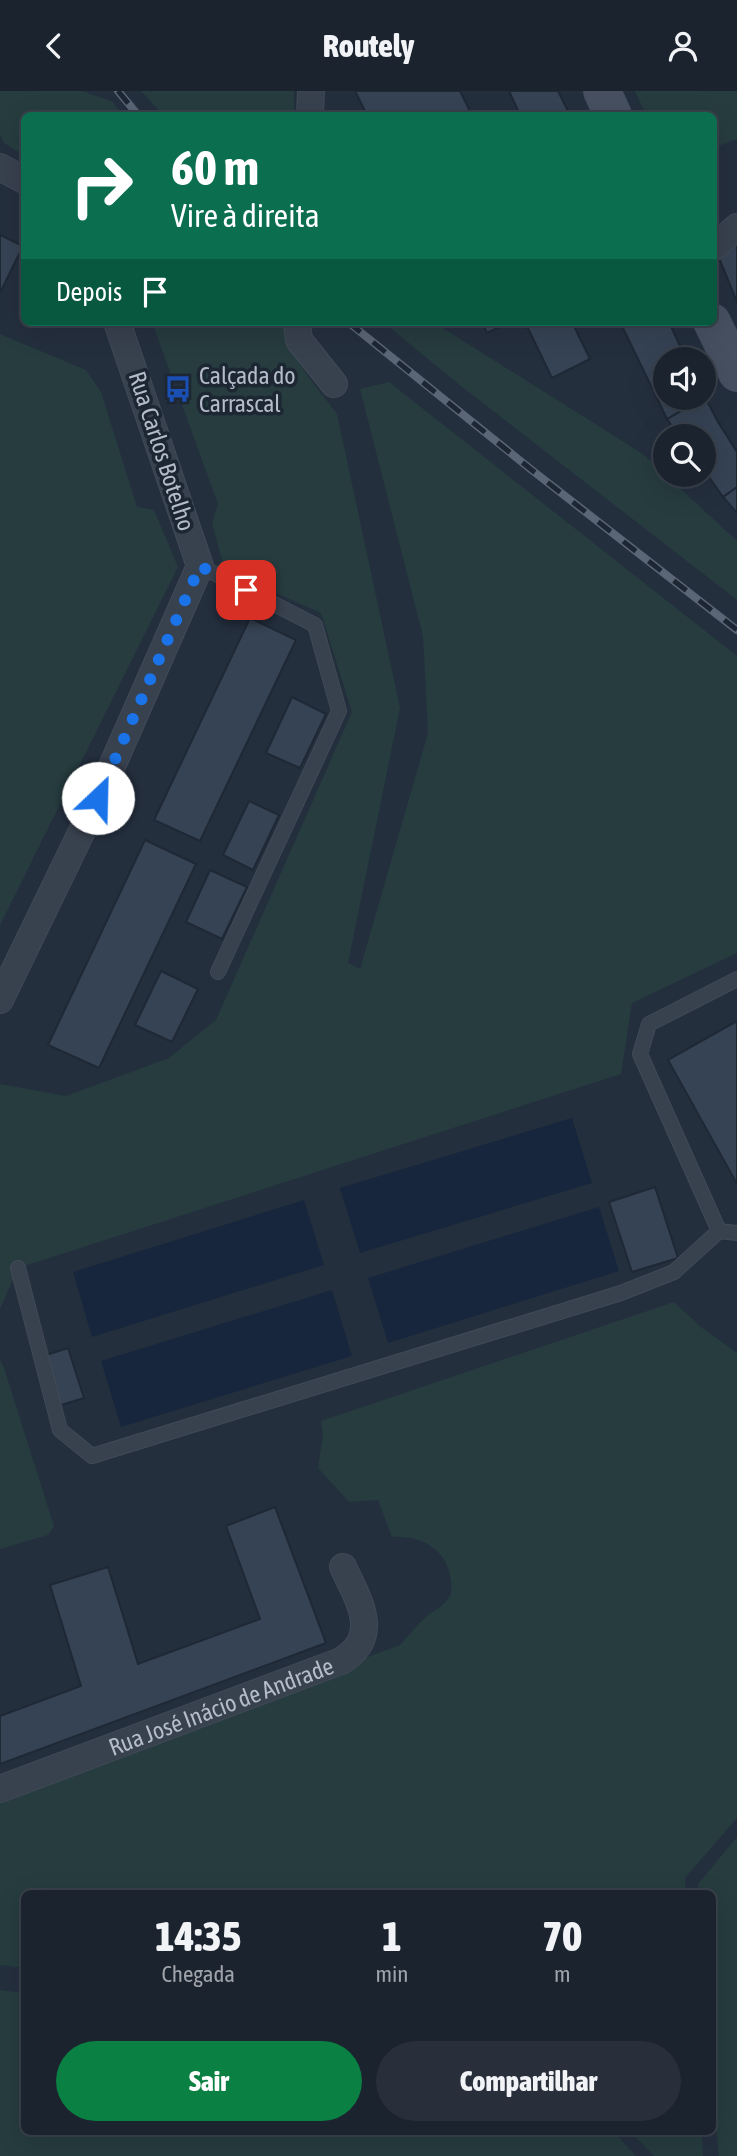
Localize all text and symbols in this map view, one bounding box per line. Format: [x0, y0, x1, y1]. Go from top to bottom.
icon: back [35, 27, 73, 65]
text: Routely [323, 27, 414, 64]
icon: person [664, 27, 702, 65]
text: 60 m [171, 139, 259, 195]
icon: right [56, 140, 147, 231]
text: Vire à direita [171, 197, 320, 234]
icon: arrive [136, 273, 174, 311]
text: Depois [56, 277, 122, 307]
map controls [653, 347, 716, 487]
button: sound [653, 347, 716, 410]
place label: Calçada do Carrascal [199, 362, 296, 417]
street label: Rua Carlos Botelho [124, 368, 200, 534]
bus stop icon: Calçada do Carrascal [163, 374, 193, 404]
button: search [653, 424, 716, 487]
pin [216, 560, 276, 620]
icon: arrive [227, 571, 265, 609]
position arrow [61, 761, 135, 835]
street label: Rua José Inácio de Andrade [105, 1652, 337, 1761]
text: 14:35 [155, 1912, 241, 1960]
text: 1 [382, 1912, 402, 1960]
text: 70 [543, 1912, 582, 1960]
text: Chegada [161, 1961, 235, 1987]
text: min [375, 1961, 408, 1987]
text: m [554, 1961, 571, 1987]
button: Sair [56, 2041, 362, 2121]
button: Compartilhar [376, 2041, 681, 2121]

